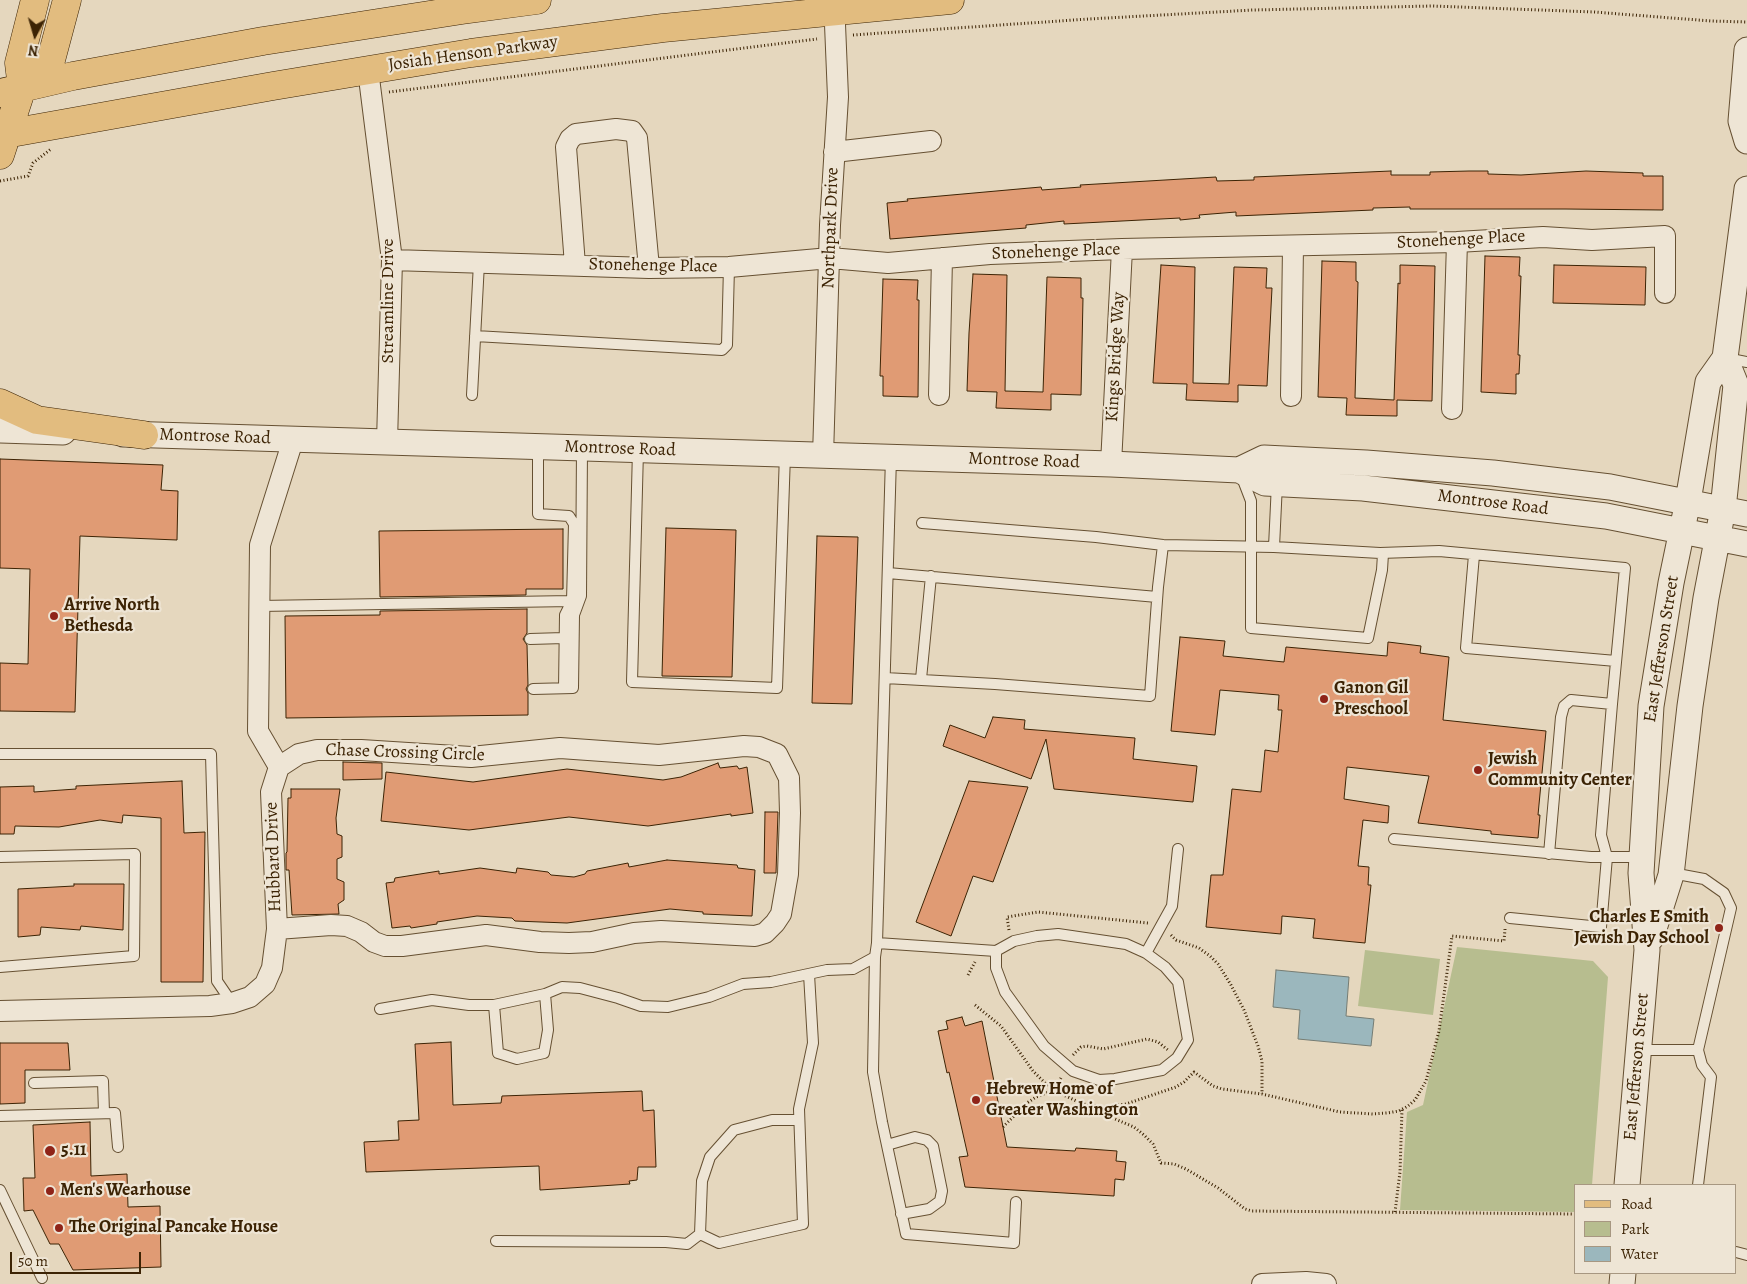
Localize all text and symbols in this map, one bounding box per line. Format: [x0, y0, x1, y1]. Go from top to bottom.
north arrow [10, 10, 60, 60]
street label: Josiah Henson Parkway [387, 31, 559, 77]
text: N [27, 40, 39, 60]
street label: Northpark Drive [818, 167, 844, 289]
street label: Stonehenge Place [1396, 226, 1526, 254]
street label: Streamline Drive [378, 239, 400, 363]
street label: Stonehenge Place [991, 239, 1121, 265]
street label: Stonehenge Place [588, 254, 718, 278]
street label: Kings Bridge Way [1102, 291, 1130, 423]
street label: Montrose Road [159, 424, 271, 450]
street label: Montrose Road [564, 436, 676, 462]
street label: Montrose Road [968, 448, 1080, 474]
street label: Montrose Road [1436, 485, 1550, 521]
street label: East Jefferson Street [1640, 574, 1684, 724]
place label: Arrive North Bethesda [64, 595, 160, 638]
marker: Arrive North Bethesda [48, 610, 60, 622]
place label: Ganon Gil Preschool [1334, 678, 1408, 721]
marker: Ganon Gil Preschool [1318, 693, 1330, 705]
street label: Chase Crossing Circle [325, 739, 485, 767]
place label: Jewish Community Center [1488, 749, 1632, 792]
marker: Jewish Community Center [1472, 764, 1484, 776]
street label: Hubbard Drive [261, 801, 287, 913]
place label: Charles E Smith Jewish Day School [1574, 907, 1709, 950]
marker: Charles E Smith Jewish Day School [1713, 922, 1725, 934]
street label: East Jefferson Street [1620, 992, 1654, 1142]
place label: Hebrew Home of Greater Washington [986, 1079, 1138, 1122]
marker: Hebrew Home of Greater Washington [970, 1094, 982, 1106]
place label: 5.11 [61, 1140, 87, 1162]
marker: 5.11 [43, 1144, 57, 1158]
place label: Men's Wearhouse [60, 1180, 191, 1202]
legend [1574, 1184, 1737, 1274]
marker: Men's Wearhouse [44, 1185, 56, 1197]
text: Road [1621, 1194, 1652, 1214]
place label: The Original Pancake House [69, 1217, 278, 1239]
text: Park [1621, 1219, 1649, 1239]
marker: The Original Pancake House [53, 1222, 65, 1234]
scale bar [12, 1242, 144, 1274]
text: Water [1621, 1244, 1658, 1264]
text: 50 m [18, 1251, 48, 1271]

